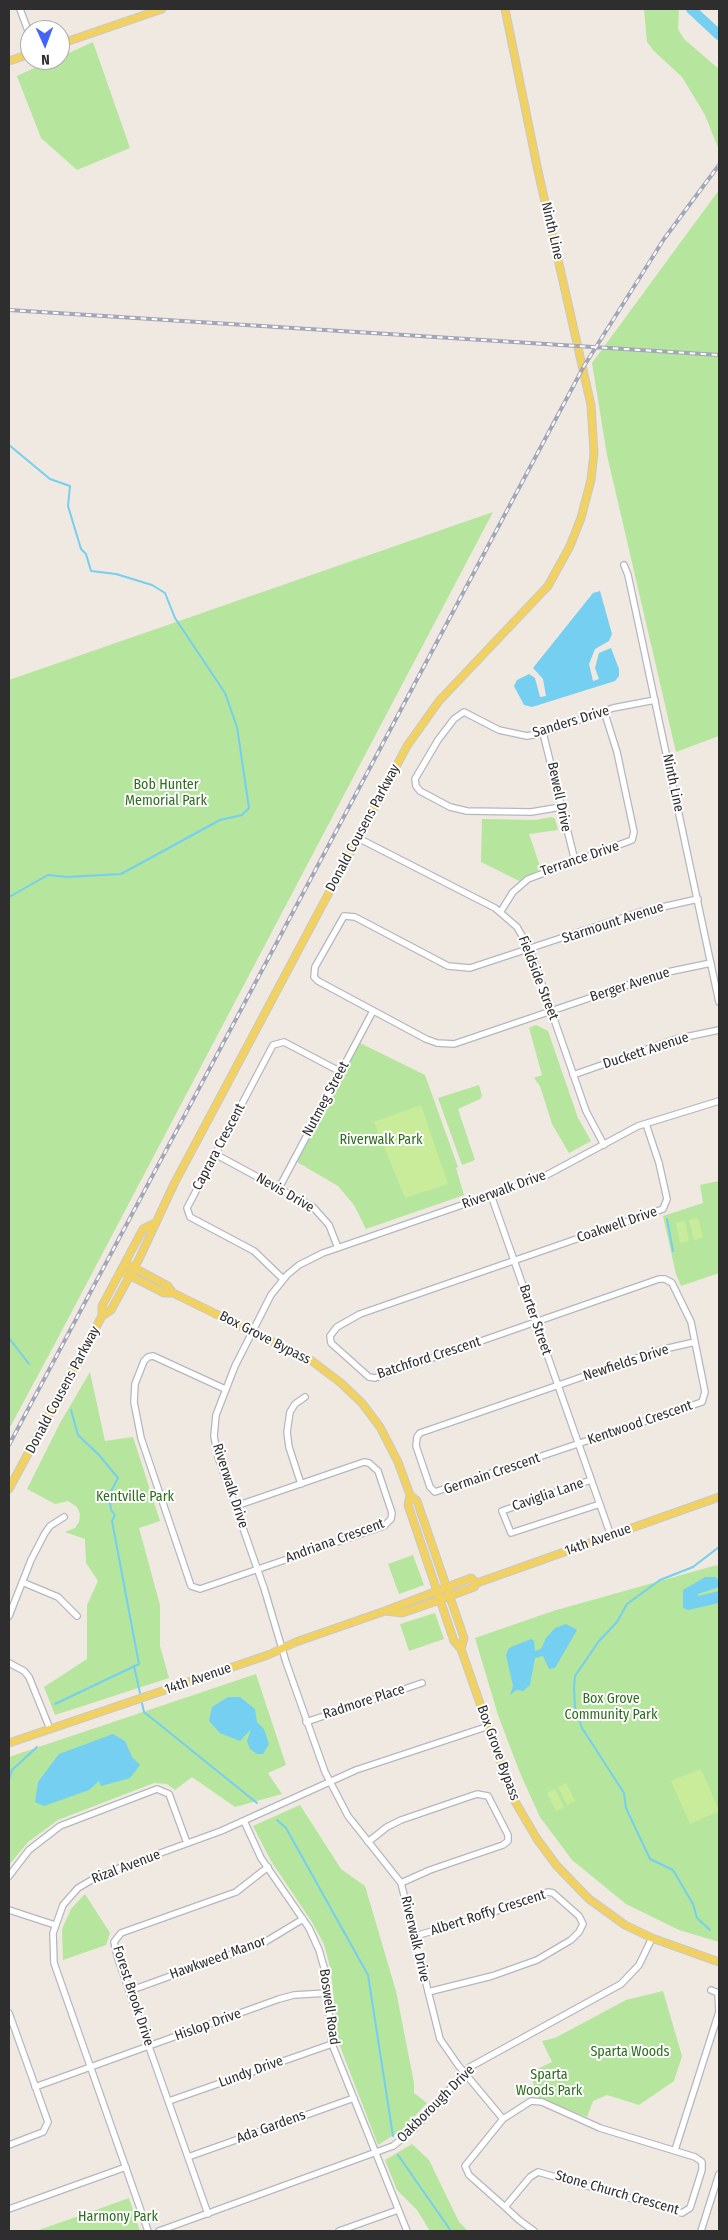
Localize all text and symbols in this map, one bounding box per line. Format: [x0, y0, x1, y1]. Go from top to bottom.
north arrow [20, 20, 70, 70]
text: N [41, 51, 50, 68]
street label: Ninth Line [537, 201, 567, 261]
street label: Sanders Drive [531, 702, 611, 742]
street label: Ninth Line [659, 753, 687, 813]
street label: Donald Cousens Parkway [322, 761, 404, 895]
street label: Bewell Drive [543, 761, 575, 833]
park label: Bob Hunter Memorial Park [125, 777, 207, 810]
street label: Terrance Drive [539, 838, 621, 880]
street label: Starmount Avenue [560, 899, 666, 947]
street label: Fieldside Street [514, 933, 562, 1023]
street label: Berger Avenue [588, 964, 672, 1006]
street label: Duckett Avenue [601, 1029, 691, 1073]
street label: Nutmeg Street [299, 1059, 353, 1139]
street label: Caprara Crescent [189, 1101, 249, 1193]
park label: Riverwalk Park [339, 1132, 423, 1148]
street label: Riverwalk Drive [460, 1167, 548, 1213]
street label: Nevis Drive [253, 1170, 317, 1216]
street label: Coakwell Drive [575, 1203, 659, 1247]
street label: Barter Street [515, 1283, 555, 1357]
street label: Box Grove Bypass [216, 1308, 314, 1368]
street label: Donald Cousens Parkway [22, 1323, 104, 1457]
street label: Batchford Crescent [375, 1333, 483, 1383]
street label: Newfields Drive [581, 1341, 671, 1385]
street label: Kentwood Crescent [585, 1397, 695, 1449]
street label: Riverwalk Drive [208, 1442, 252, 1530]
street label: Germain Crescent [442, 1450, 542, 1498]
street label: Caviglia Lane [510, 1475, 586, 1515]
park label: Kentville Park [96, 1489, 174, 1505]
street label: Andriana Crescent [283, 1515, 387, 1567]
street label: 14th Avenue [562, 1520, 634, 1560]
street label: 14th Avenue [162, 1660, 234, 1698]
street label: Radmore Place [321, 1681, 407, 1723]
park label: Box Grove Community Park [565, 1691, 657, 1724]
street label: Box Grove Bypass [473, 1703, 523, 1803]
street label: Rizal Avenue [89, 1846, 163, 1888]
street label: Albert Roffy Crescent [428, 1886, 548, 1940]
street label: Riverwalk Drive [397, 1894, 433, 1984]
street label: Hawkweed Manor [168, 1933, 268, 1983]
street label: Forest Brook Drive [109, 1944, 157, 2048]
street label: Boswell Road [315, 1968, 343, 2046]
street label: Hislop Drive [173, 2005, 243, 2045]
park label: Sparta Woods [590, 2044, 670, 2060]
street label: Lundy Drive [216, 2053, 286, 2091]
street label: Oakborough Drive [394, 2062, 478, 2146]
park label: Sparta Woods Park [516, 2067, 582, 2100]
street label: Ada Gardens [234, 2107, 308, 2147]
street label: Stone Church Crescent [553, 2167, 681, 2219]
park label: Harmony Park [78, 2209, 158, 2225]

